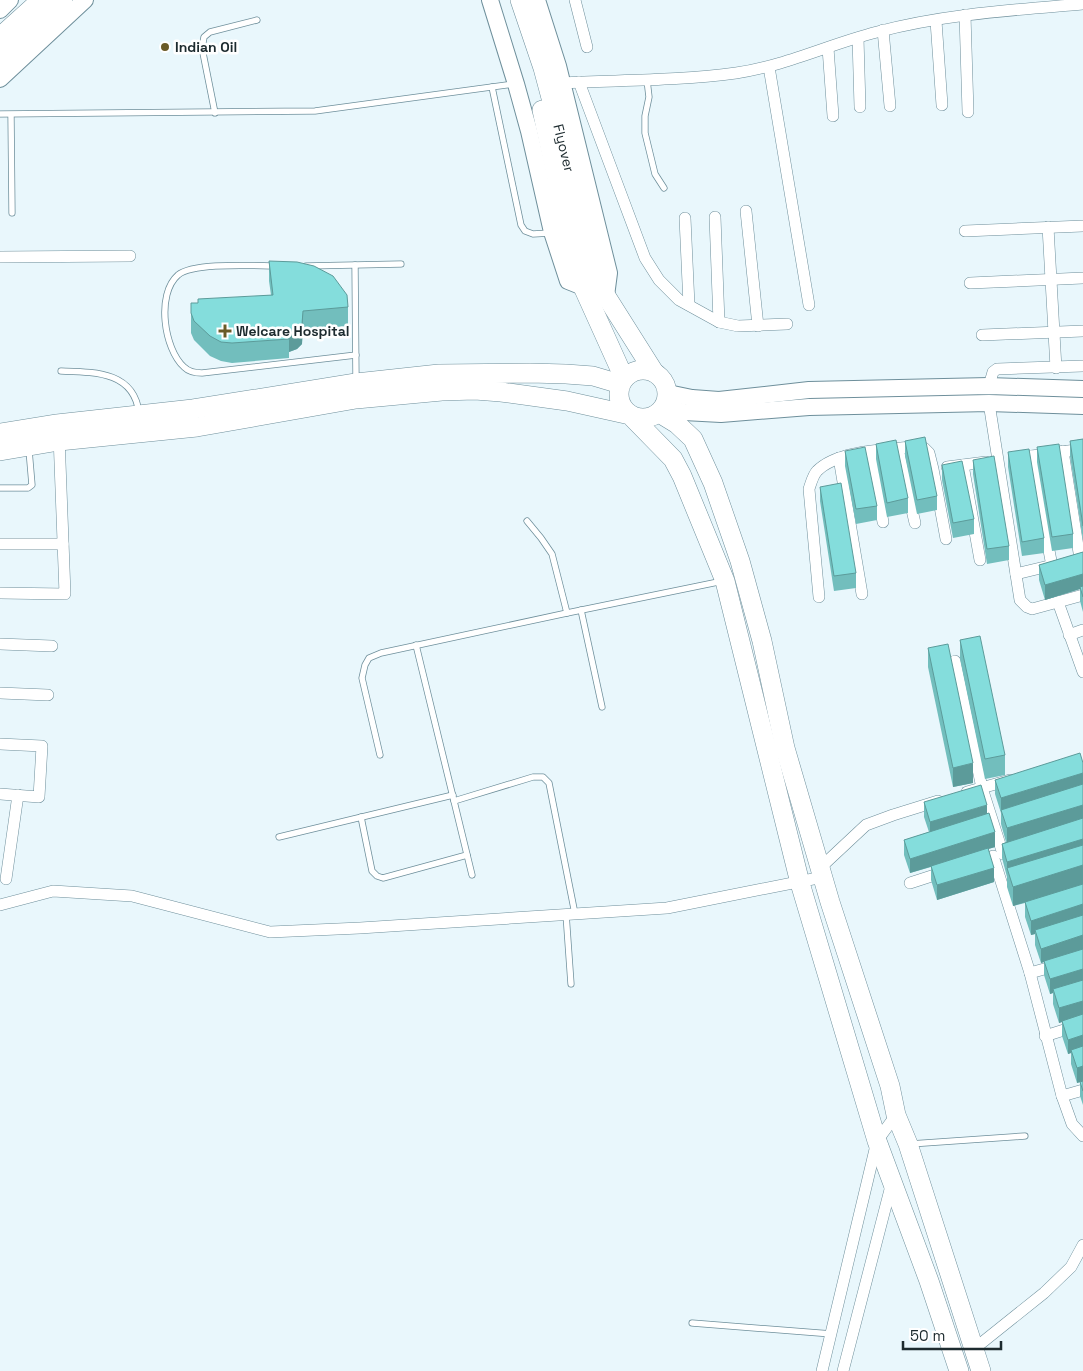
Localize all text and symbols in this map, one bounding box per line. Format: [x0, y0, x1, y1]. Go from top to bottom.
place label: Indian Oil [175, 38, 237, 56]
marker: Indian Oil [159, 41, 171, 53]
street label: Flyover [549, 122, 579, 174]
place label: Welcare Hospital [236, 322, 349, 340]
marker: Welcare Hospital [218, 324, 232, 338]
scale bar [903, 1318, 1000, 1350]
text: 50 m [910, 1326, 945, 1345]

